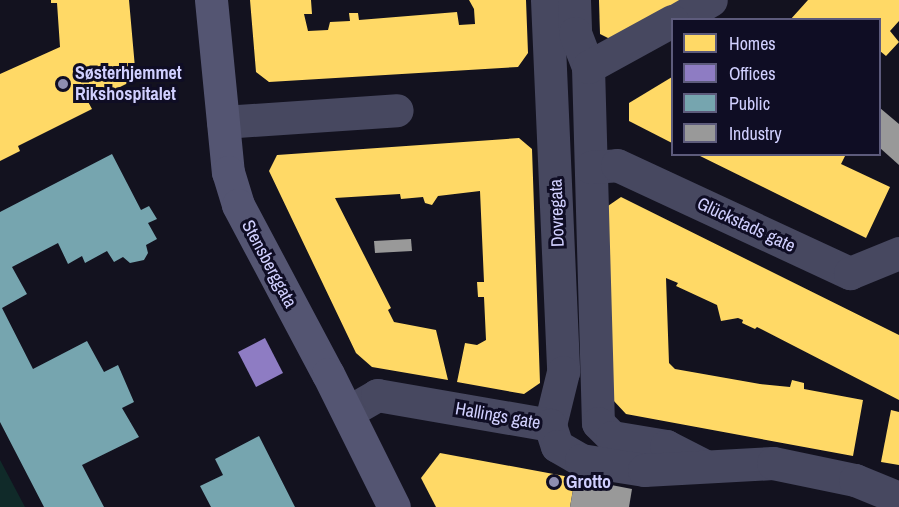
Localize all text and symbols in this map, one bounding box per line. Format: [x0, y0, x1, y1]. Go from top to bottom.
legend [671, 18, 881, 156]
text: Homes [729, 31, 776, 56]
text: Offices [729, 61, 776, 86]
place label: Søsterhjemmet Rikshospitalet [75, 63, 182, 106]
marker: Søsterhjemmet Rikshospitalet [56, 77, 70, 91]
text: Public [729, 91, 770, 116]
text: Industry [729, 121, 782, 146]
street label: Dovregata [545, 179, 569, 247]
street label: Glückstads gate [693, 193, 799, 257]
street label: Stensberggata [237, 217, 301, 311]
street label: Hallings gate [454, 398, 542, 434]
place label: Grotto [566, 471, 611, 493]
marker: Grotto [547, 475, 561, 489]

